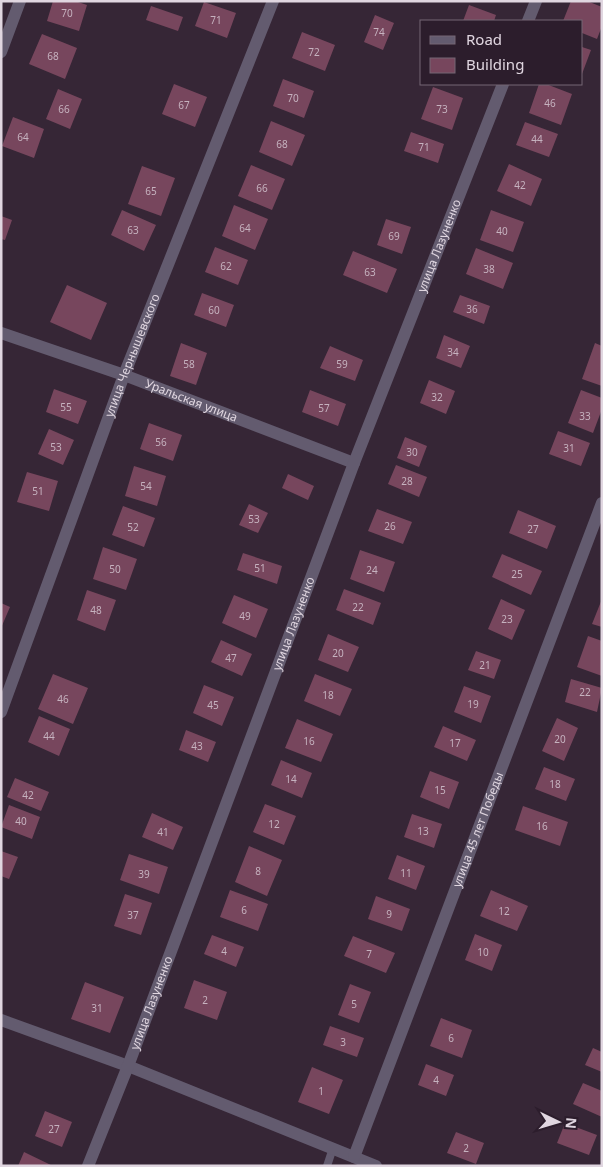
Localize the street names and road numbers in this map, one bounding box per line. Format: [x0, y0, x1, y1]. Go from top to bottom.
street label: улица Лазуненко [413, 197, 465, 295]
street label: улица Чернышевского [100, 291, 164, 419]
street label: Уральская улица [143, 375, 240, 426]
street label: улица Лазуненко [268, 574, 319, 673]
street label: улица 45 лет Победы [448, 769, 507, 890]
street label: улица Лазуненко [126, 954, 176, 1052]

